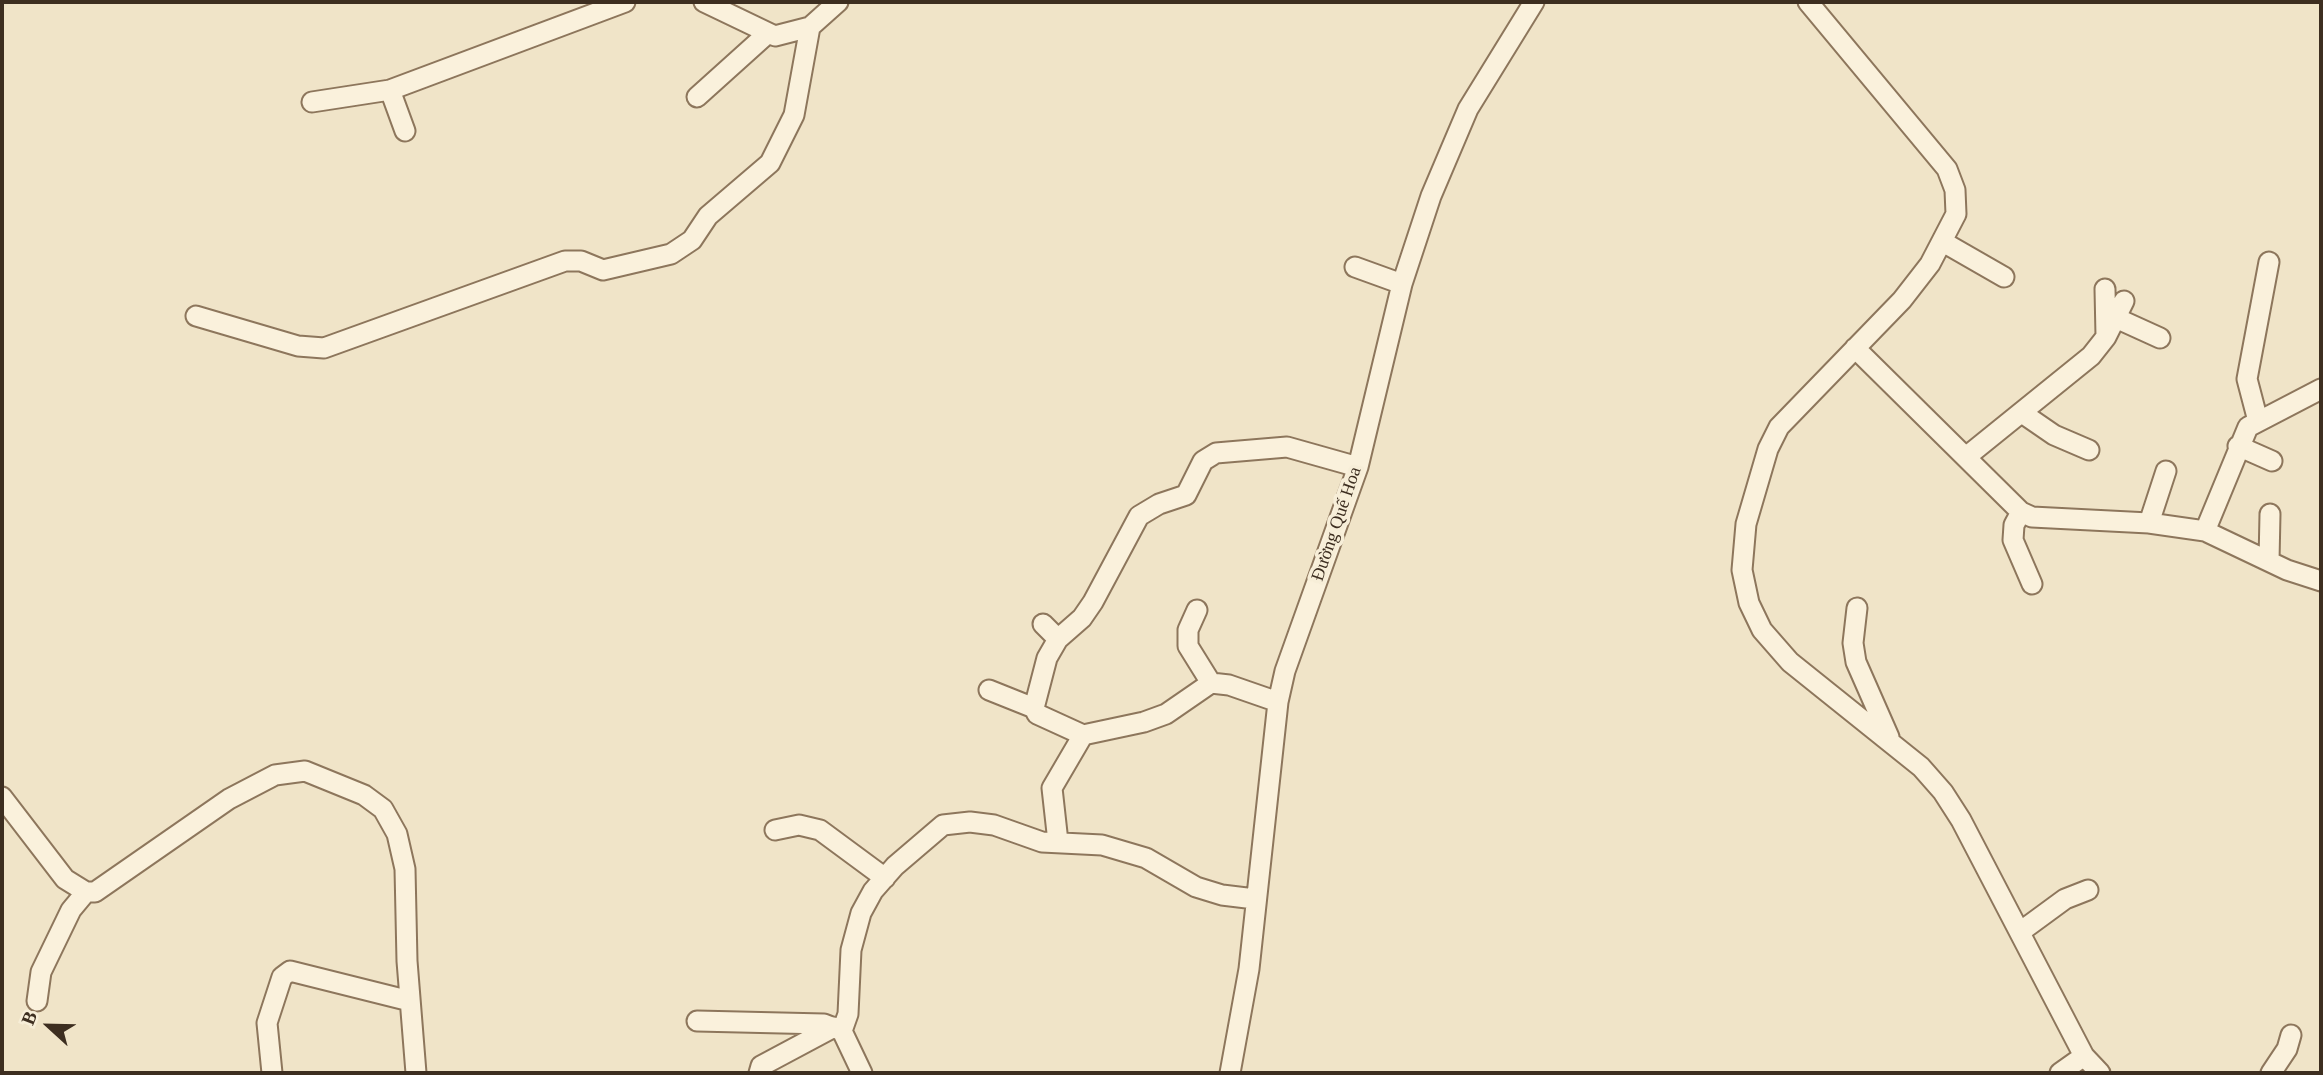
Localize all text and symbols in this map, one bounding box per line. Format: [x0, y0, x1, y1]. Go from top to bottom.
street label: Đường Quế Hoa [1307, 464, 1367, 584]
north arrow [14, 991, 84, 1061]
text: B [17, 1008, 41, 1028]

